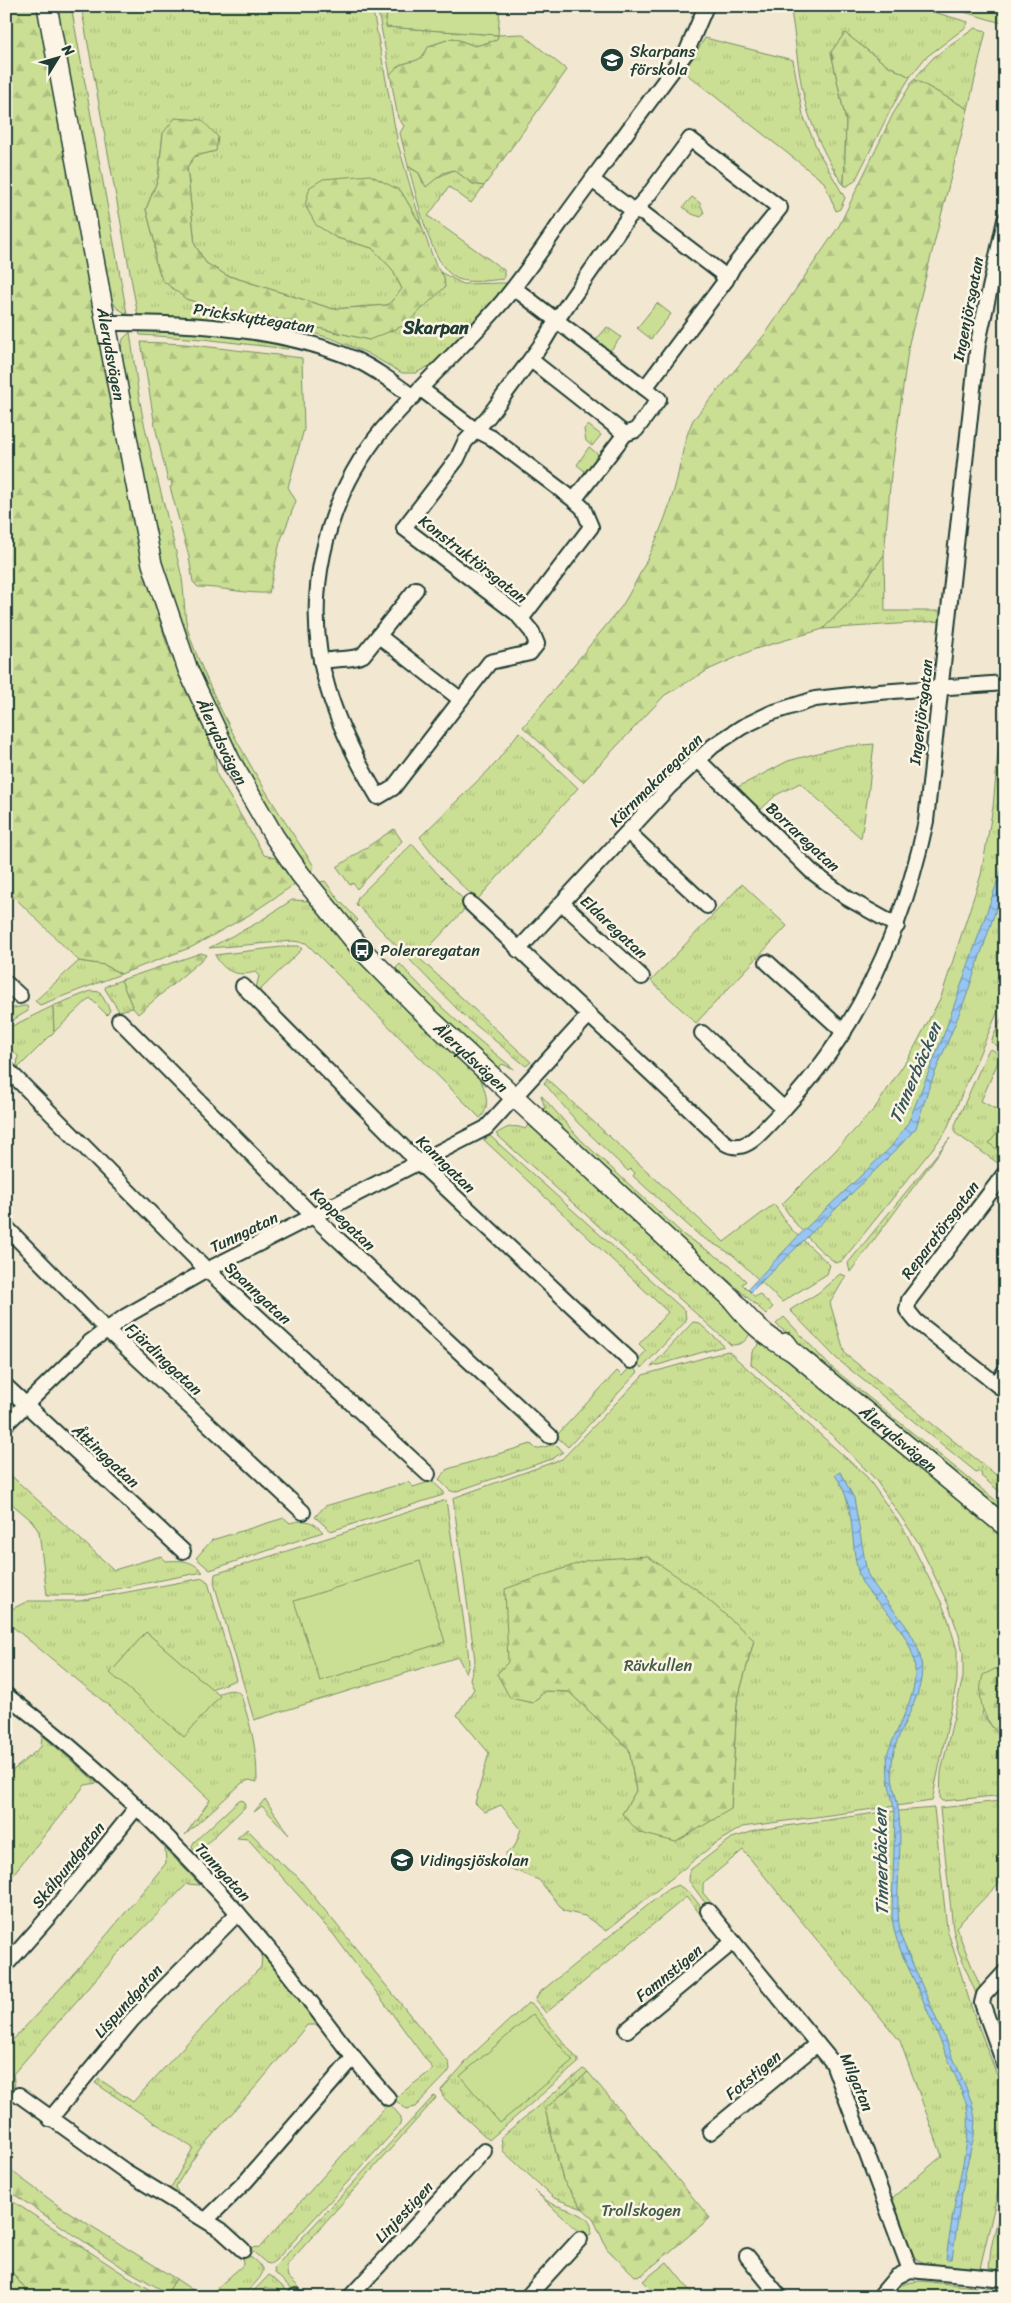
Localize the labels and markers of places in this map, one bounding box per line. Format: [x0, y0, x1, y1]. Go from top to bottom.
place label: Skarpans förskola [630, 37, 696, 84]
school or university icon: Skarpans förskola [599, 47, 625, 73]
place label: Poleraregatan [380, 936, 480, 965]
bus stop icon: Poleraregatan [349, 937, 375, 963]
place label: Vidingsjöskolan [420, 1846, 529, 1875]
school or university icon: Vidingsjöskolan [389, 1847, 415, 1873]

